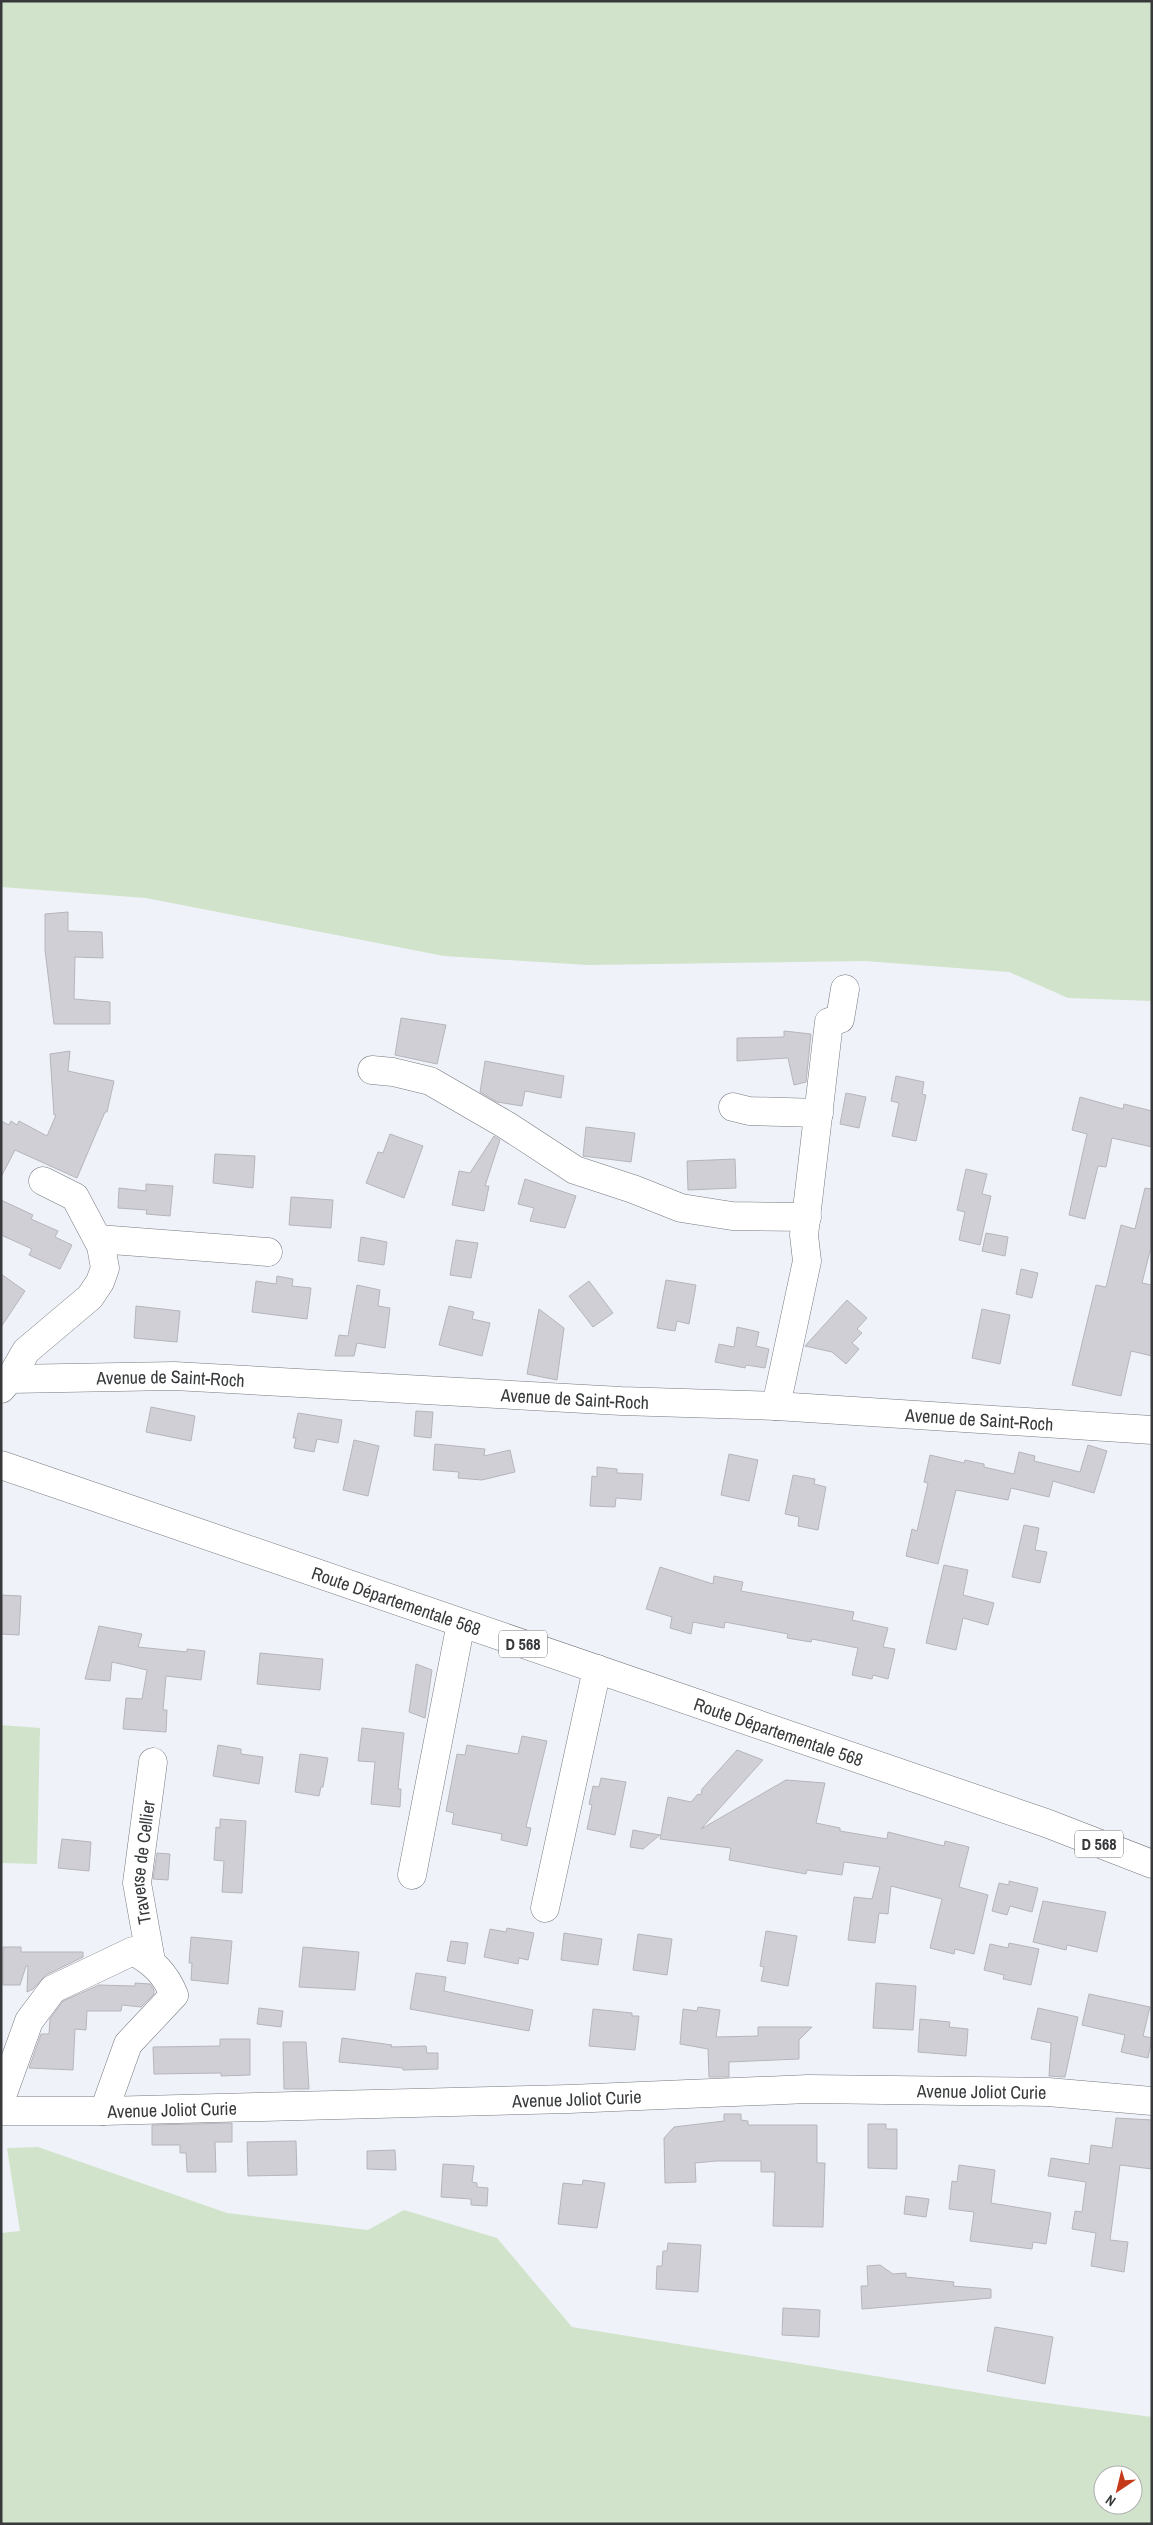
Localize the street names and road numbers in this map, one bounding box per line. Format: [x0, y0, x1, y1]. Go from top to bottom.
street label: Avenue de Saint-Roch [95, 1363, 245, 1392]
street label: Avenue de Saint-Roch [499, 1382, 649, 1414]
street label: Avenue de Saint-Roch [903, 1402, 1054, 1436]
street label: Route Départementale 568 [308, 1560, 484, 1641]
road number: D 568 [499, 1630, 547, 1658]
street label: Route Départementale 568 [691, 1691, 867, 1772]
street label: Traverse de Cellier [125, 1799, 160, 1926]
road number: D 568 [1075, 1830, 1123, 1858]
street label: Avenue Joliot Curie [916, 2078, 1047, 2104]
street label: Avenue Joliot Curie [511, 2083, 642, 2113]
street label: Avenue Joliot Curie [106, 2095, 237, 2123]

